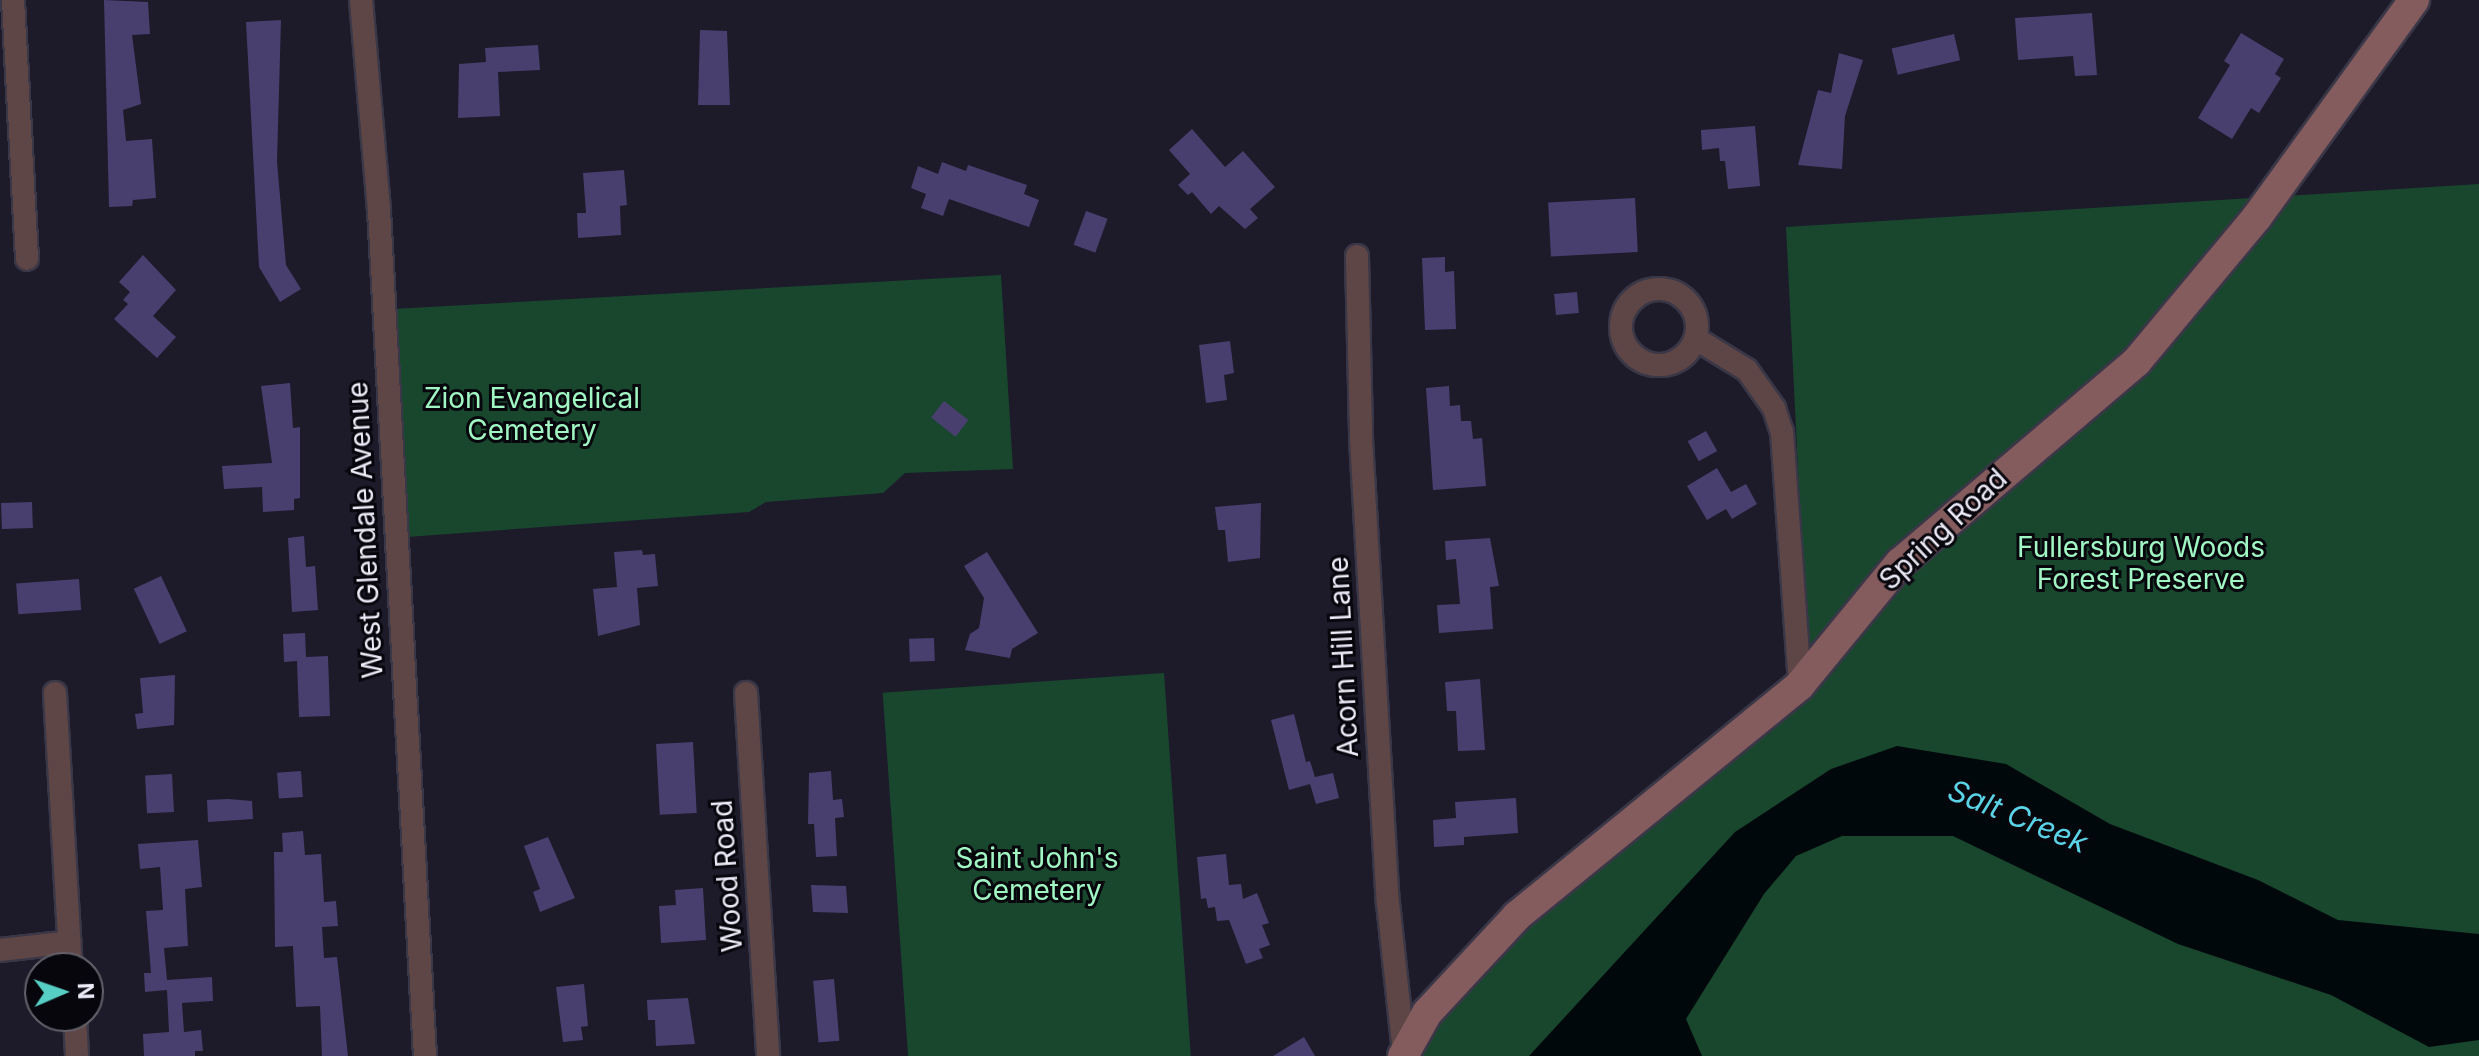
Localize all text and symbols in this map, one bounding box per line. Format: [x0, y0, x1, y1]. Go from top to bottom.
street label: West Glendale Avenue [340, 381, 390, 679]
park label: Zion Evangelical Cemetery [424, 381, 640, 447]
street label: Spring Road [1872, 461, 2014, 597]
park label: Fullersburg Woods Forest Preserve [2017, 530, 2265, 596]
street label: Acorn Hill Lane [1321, 556, 1365, 758]
water label: Salt Creek [1943, 772, 2093, 860]
street label: Wood Road [705, 799, 749, 953]
park label: Saint John's Cemetery [955, 841, 1119, 907]
north arrow [24, 952, 104, 1032]
text: N [73, 982, 99, 1000]

